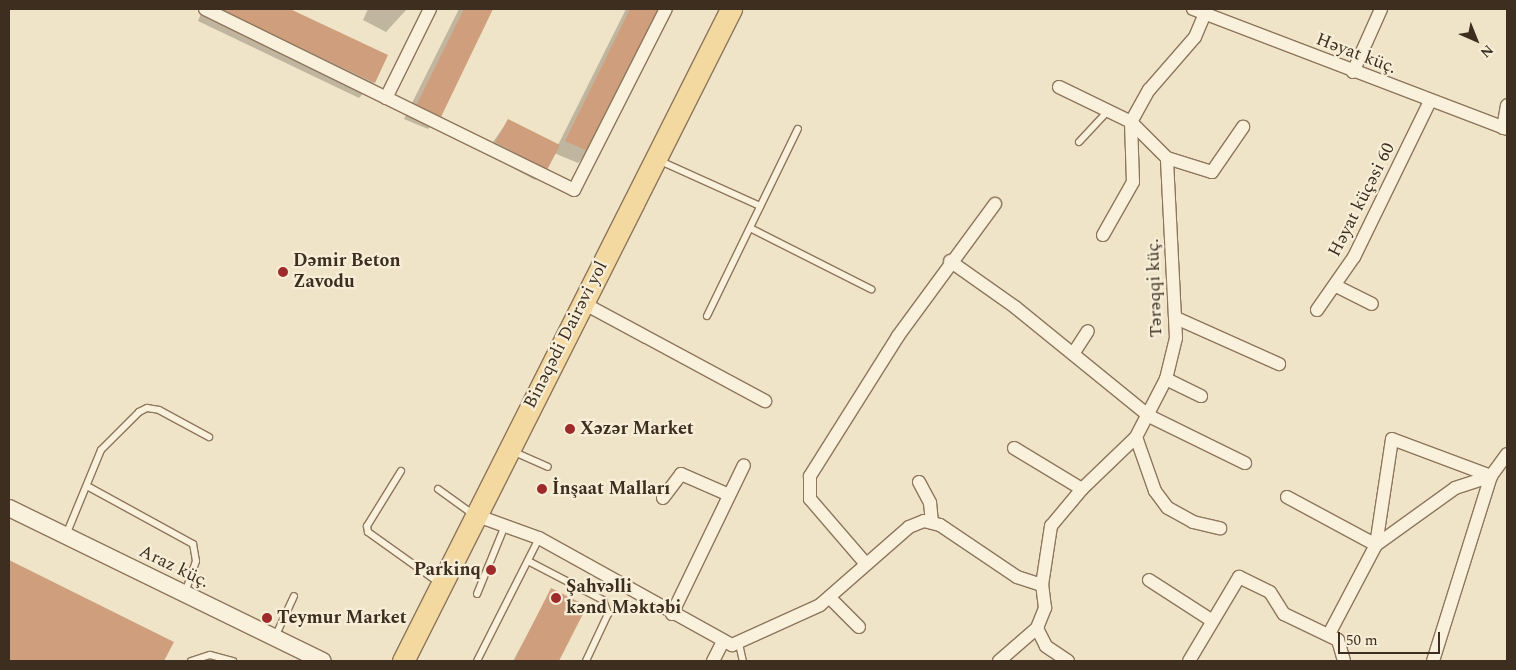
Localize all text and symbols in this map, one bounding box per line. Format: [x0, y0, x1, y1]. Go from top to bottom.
north arrow [1451, 15, 1501, 65]
street label: Həyat küç. [1313, 29, 1399, 79]
text: N [1475, 40, 1498, 63]
street label: Həyat küçəsi 60 [1324, 139, 1400, 261]
street label: Tərəqqi küç. [1142, 238, 1168, 338]
place label: Dəmir Beton Zavodu [293, 251, 401, 294]
street label: Binəqədi Dairəvi yol [519, 258, 613, 412]
marker: Dəmir Beton Zavodu [277, 266, 289, 278]
place label: Xəzər Market [580, 418, 694, 440]
marker: Xəzər Market [564, 423, 576, 435]
place label: İnşaat Malları [552, 478, 670, 500]
marker: İnşaat Malları [536, 483, 548, 495]
street label: Araz küç. [135, 541, 213, 593]
place label: Parkinq [414, 559, 481, 581]
marker: Parkinq [485, 564, 497, 576]
place label: Şahvəlli kənd Məktəbi [566, 577, 681, 620]
marker: Şahvəlli kənd Məktəbi [550, 592, 562, 604]
place label: Teymur Market [277, 607, 407, 629]
marker: Teymur Market [261, 612, 273, 624]
scale bar [1341, 622, 1444, 654]
text: 50 m [1346, 629, 1378, 652]

